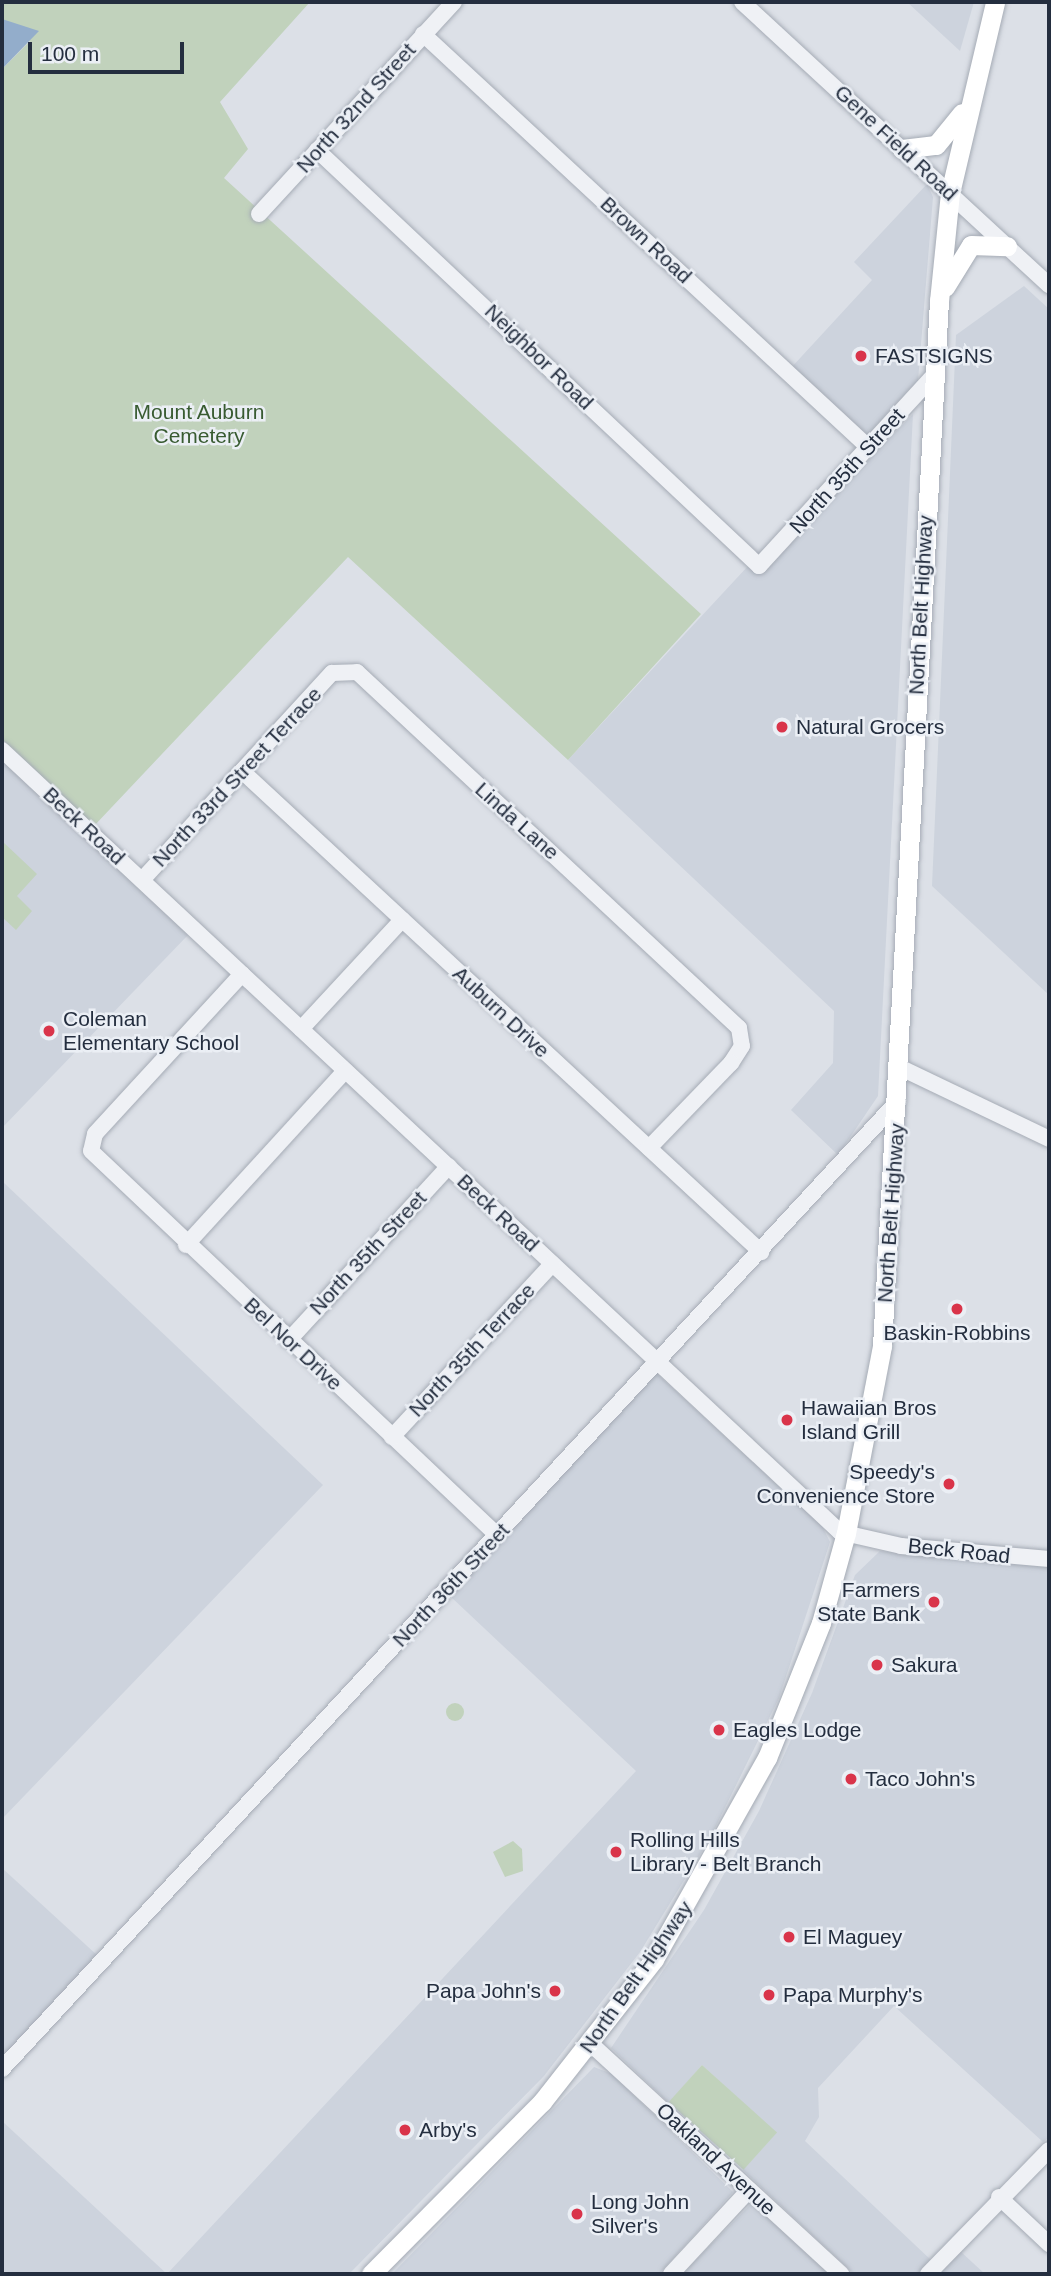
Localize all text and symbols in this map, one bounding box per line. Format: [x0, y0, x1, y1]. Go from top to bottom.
scale bar [32, 28, 187, 72]
street label: North 32nd Street [291, 38, 421, 178]
text: 100 m [41, 42, 99, 65]
street label: Gene Field Road [829, 80, 963, 206]
street label: Brown Road [595, 191, 697, 289]
street label: Neighbor Road [479, 299, 599, 415]
place label: FASTSIGNS [875, 343, 993, 369]
marker: FASTSIGNS [853, 348, 869, 364]
park label: Mount Auburn Cemetery [133, 399, 265, 449]
street label: North 35th Street [784, 403, 910, 539]
street label: North Belt Highway [904, 515, 938, 695]
street label: North 33rd Street Terrace [147, 682, 327, 872]
place label: Natural Grocers [796, 714, 944, 740]
marker: Natural Grocers [774, 719, 790, 735]
street label: Linda Lane [470, 777, 564, 865]
street label: Beck Road [38, 782, 130, 870]
street label: Auburn Drive [448, 961, 554, 1063]
place label: Coleman Elementary School [63, 1006, 239, 1056]
marker: Coleman Elementary School [41, 1023, 57, 1039]
street label: North Belt Highway [872, 1122, 910, 1304]
street label: Beck Road [452, 1169, 544, 1257]
street label: North 35th Street [304, 1186, 432, 1320]
street label: North 35th Terrace [403, 1278, 541, 1422]
street label: Bel Nor Drive [239, 1292, 347, 1396]
marker: Baskin-Robbins [949, 1301, 965, 1317]
place label: Baskin-Robbins [883, 1320, 1031, 1346]
place label: Hawaiian Bros Island Grill [801, 1395, 936, 1445]
marker: Hawaiian Bros Island Grill [779, 1412, 795, 1428]
place label: Speedy's Convenience Store [756, 1459, 935, 1509]
marker: Speedy's Convenience Store [941, 1476, 957, 1492]
street label: North 36th Street [387, 1518, 515, 1652]
street label: Beck Road [907, 1533, 1011, 1569]
place label: Farmers State Bank [817, 1577, 920, 1627]
marker: Farmers State Bank [926, 1594, 942, 1610]
place label: Sakura [891, 1652, 958, 1678]
marker: Sakura [869, 1657, 885, 1673]
place label: Eagles Lodge [733, 1717, 861, 1743]
marker: Eagles Lodge [711, 1722, 727, 1738]
place label: Taco John's [865, 1766, 975, 1792]
marker: Taco John's [843, 1771, 859, 1787]
place label: Rolling Hills Library - Belt Branch [630, 1827, 821, 1877]
marker: Rolling Hills Library - Belt Branch [608, 1844, 624, 1860]
street label: North Belt Highway [574, 1896, 698, 2058]
place label: El Maguey [803, 1924, 902, 1950]
marker: El Maguey [781, 1929, 797, 1945]
place label: Papa John's [426, 1978, 541, 2004]
place label: Papa Murphy's [783, 1982, 922, 2008]
marker: Papa John's [547, 1983, 563, 1999]
marker: Papa Murphy's [761, 1987, 777, 2003]
street label: Oakland Avenue [651, 2097, 781, 2221]
place label: Arby's [419, 2117, 477, 2143]
marker: Arby's [397, 2122, 413, 2138]
place label: Long John Silver's [591, 2189, 689, 2239]
marker: Long John Silver's [569, 2206, 585, 2222]

